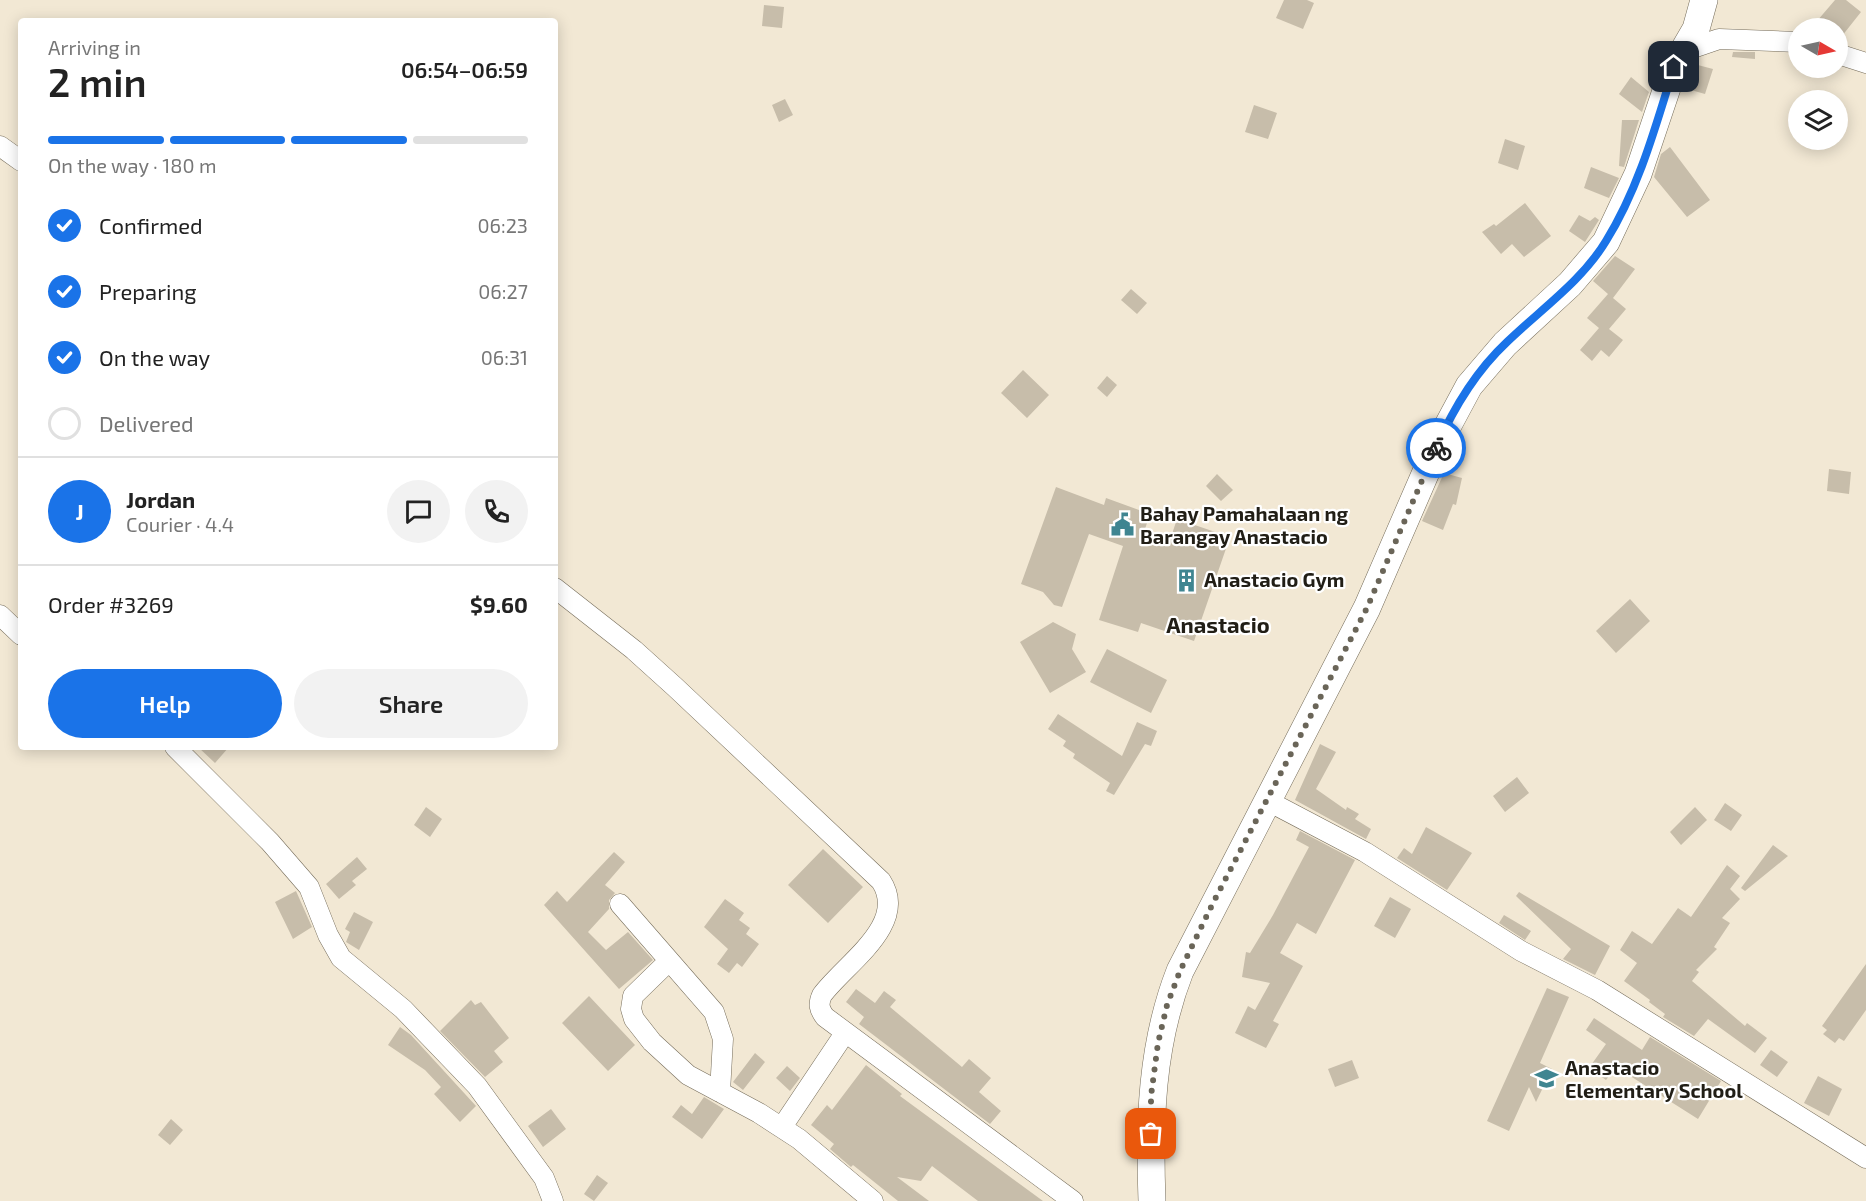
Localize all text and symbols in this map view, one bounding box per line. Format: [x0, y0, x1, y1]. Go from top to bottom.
north arrow [1788, 18, 1848, 78]
map controls [1788, 18, 1848, 150]
text: Arriving in [48, 35, 141, 59]
pin [1648, 41, 1699, 92]
icon: home [1657, 50, 1690, 83]
text: 06:54–06:59 [401, 56, 528, 82]
text: 2 min [48, 58, 147, 105]
button: layers [1788, 90, 1848, 150]
text: On the way · 180 m [48, 153, 216, 177]
icon: check [48, 209, 81, 242]
text: Confirmed [99, 212, 203, 238]
text: 06:23 [477, 213, 528, 237]
icon: check [48, 275, 81, 308]
text: Preparing [99, 278, 197, 304]
text: 06:27 [478, 279, 528, 303]
icon: check [48, 341, 81, 374]
text: On the way [99, 344, 210, 370]
text: 06:31 [481, 345, 528, 369]
text: Delivered [99, 410, 194, 436]
courier [1406, 418, 1466, 478]
icon: bike [1420, 432, 1453, 465]
button: chat [387, 480, 450, 543]
button: phone [465, 480, 528, 543]
text: Jordan [126, 486, 195, 512]
text: J [75, 498, 84, 524]
place label: Bahay Pamahalaan ng Barangay Anastacio [1140, 501, 1349, 549]
text: Courier · 4.4 [126, 512, 234, 536]
public building icon: Bahay Pamahalaan ng Barangay Anastacio [1109, 512, 1135, 538]
building icon: Anastacio Gym [1173, 567, 1199, 593]
place label: Anastacio Gym [1204, 567, 1344, 592]
text: Order #3269 [48, 591, 174, 617]
text: $9.60 [470, 591, 528, 617]
district label: Anastacio [1166, 611, 1270, 637]
button: Help [48, 669, 282, 738]
button: Share [294, 669, 528, 738]
place label: Anastacio Elementary School [1565, 1055, 1743, 1103]
school or university icon: Anastacio Elementary School [1534, 1066, 1560, 1092]
pin [1125, 1108, 1176, 1159]
icon: bag [1134, 1117, 1167, 1150]

